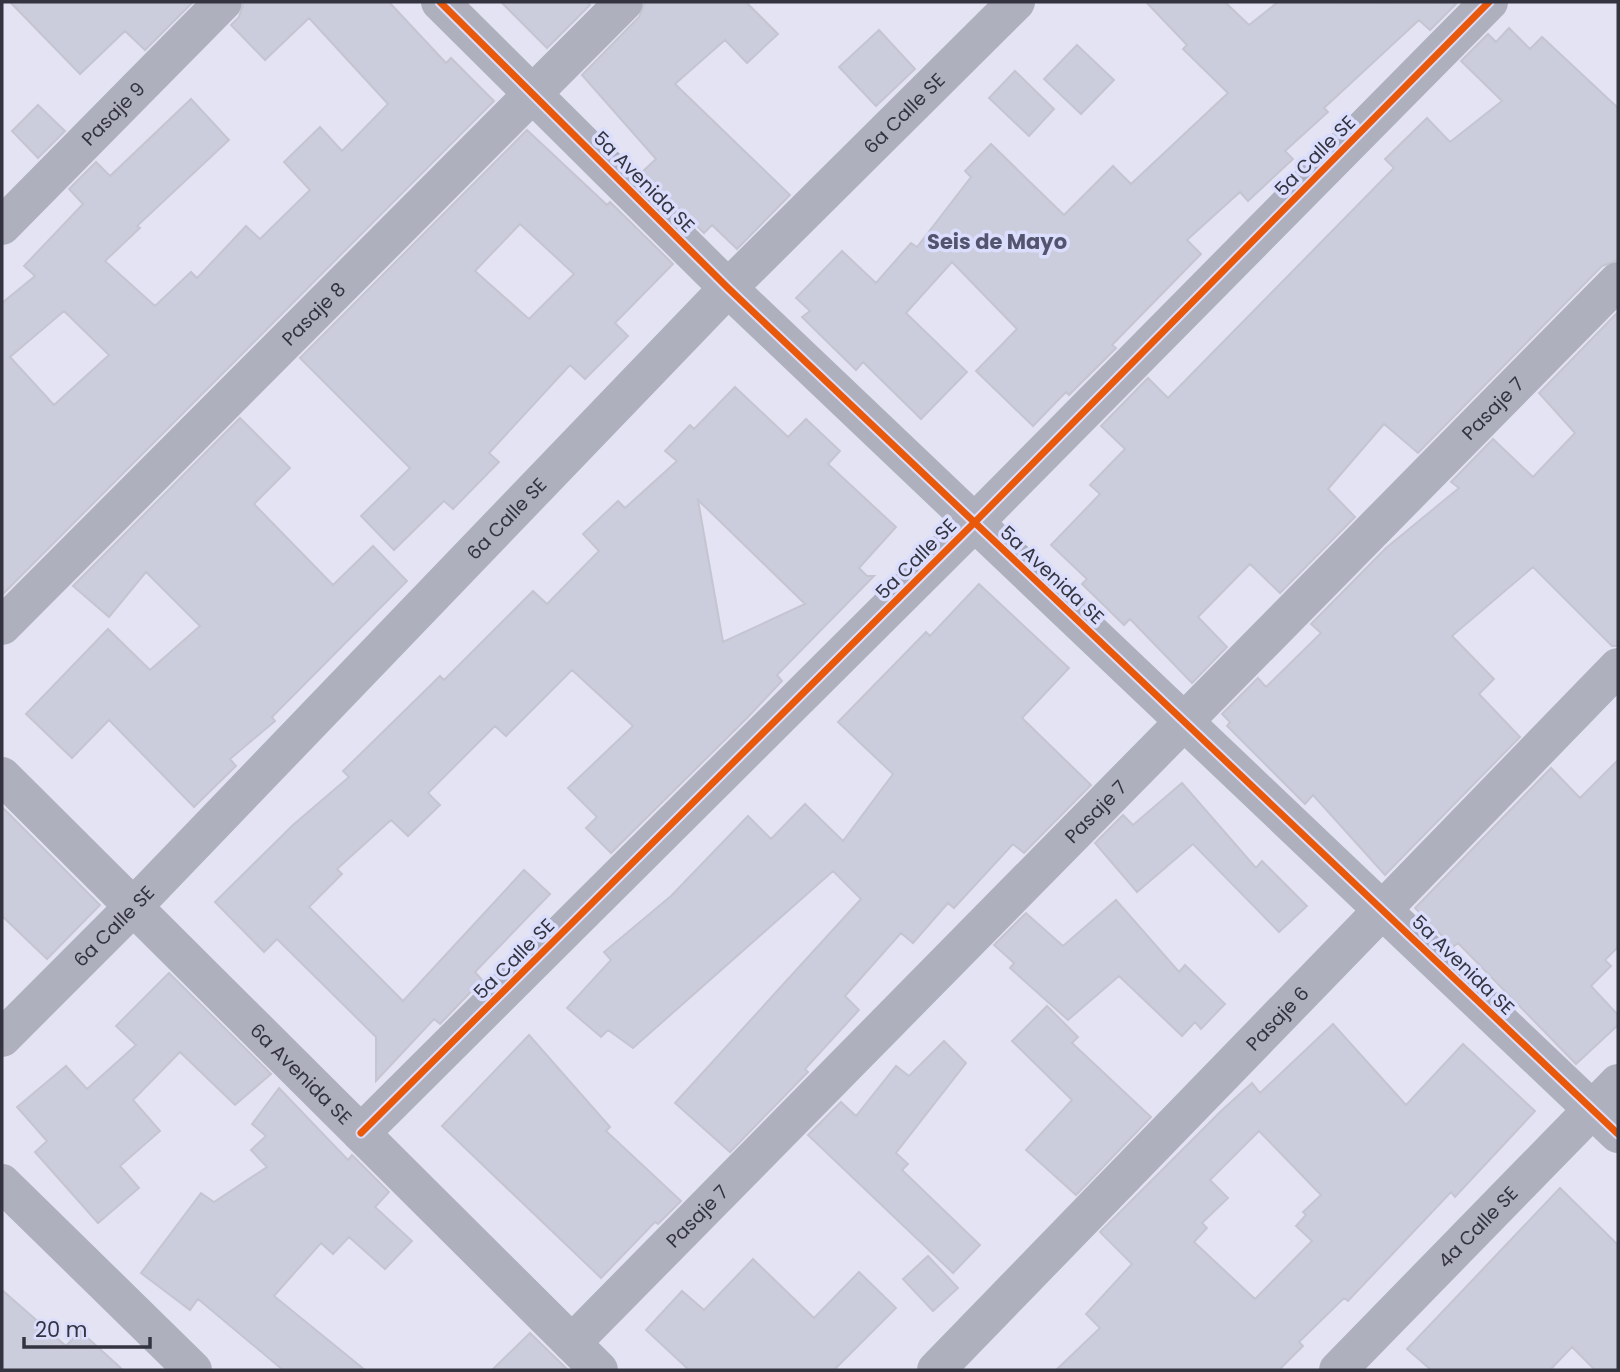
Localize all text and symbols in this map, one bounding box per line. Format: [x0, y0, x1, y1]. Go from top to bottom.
street label: 6a Calle SE [857, 67, 951, 160]
street label: Pasaje 9 [75, 75, 151, 152]
street label: 5a Calle SE [1269, 110, 1361, 202]
street label: 5a Avenida SE [587, 125, 701, 239]
district label: Seis de Mayo [927, 227, 1067, 256]
street label: Pasaje 8 [275, 276, 351, 352]
street label: Pasaje 7 [1455, 371, 1530, 446]
street label: 6a Calle SE [460, 472, 552, 566]
street label: 5a Calle SE [870, 513, 962, 605]
street label: 5a Avenida SE [994, 520, 1110, 630]
street label: Pasaje 7 [1058, 774, 1133, 849]
street label: 6a Calle SE [67, 880, 160, 973]
street label: 5a Avenida SE [1406, 909, 1520, 1021]
street label: 5a Calle SE [468, 913, 560, 1005]
street label: Pasaje 6 [1240, 980, 1315, 1057]
street label: 6a Avenida SE [244, 1017, 358, 1130]
street label: Pasaje 7 [660, 1179, 734, 1254]
street label: 4a Calle SE [1431, 1180, 1524, 1274]
scale bar [24, 1306, 150, 1350]
text: 20 m [35, 1315, 88, 1344]

